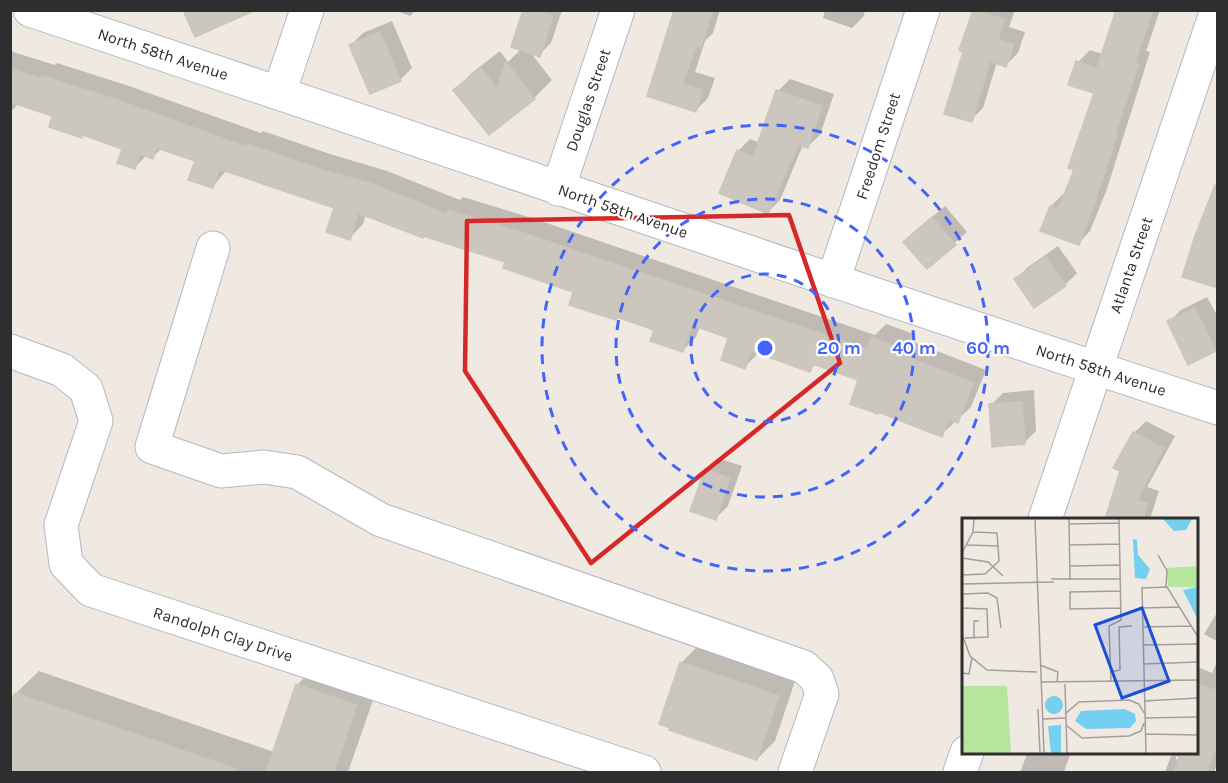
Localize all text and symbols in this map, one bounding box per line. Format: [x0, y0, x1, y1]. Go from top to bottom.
street label: North 58th Avenue [95, 24, 231, 84]
street label: Douglas Street [562, 46, 614, 154]
street label: Freedom Street [852, 90, 904, 202]
street label: North 58th Avenue [556, 180, 690, 242]
street label: Atlanta Street [1106, 214, 1156, 316]
text: 20 m [817, 337, 861, 359]
text: 40 m [892, 337, 936, 359]
text: 60 m [966, 337, 1010, 359]
centre of rings [755, 338, 775, 358]
street label: North 58th Avenue [1033, 340, 1169, 400]
inset map [962, 518, 1198, 753]
street label: Randolph Clay Drive [151, 602, 295, 666]

